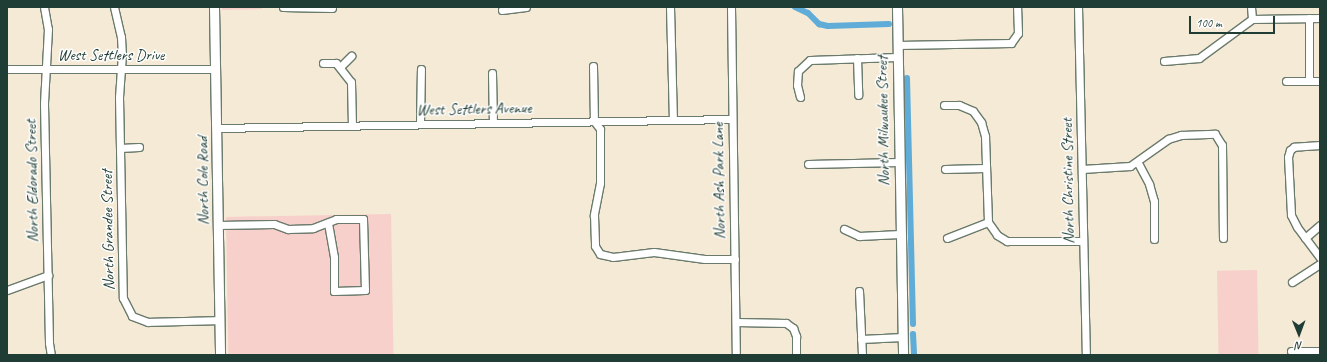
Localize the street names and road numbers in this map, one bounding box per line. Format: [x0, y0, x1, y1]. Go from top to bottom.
street label: West Settlers Drive [58, 45, 164, 65]
street label: North Milwaukee Street [872, 56, 894, 186]
street label: West Settlers Avenue [417, 98, 531, 120]
street label: North Christine Street [1057, 118, 1079, 244]
street label: North Eldorado Street [21, 119, 43, 243]
street label: North Ash Park Lane [708, 122, 730, 240]
street label: North Cole Road [193, 136, 213, 226]
street label: North Grandee Street [97, 170, 119, 290]

